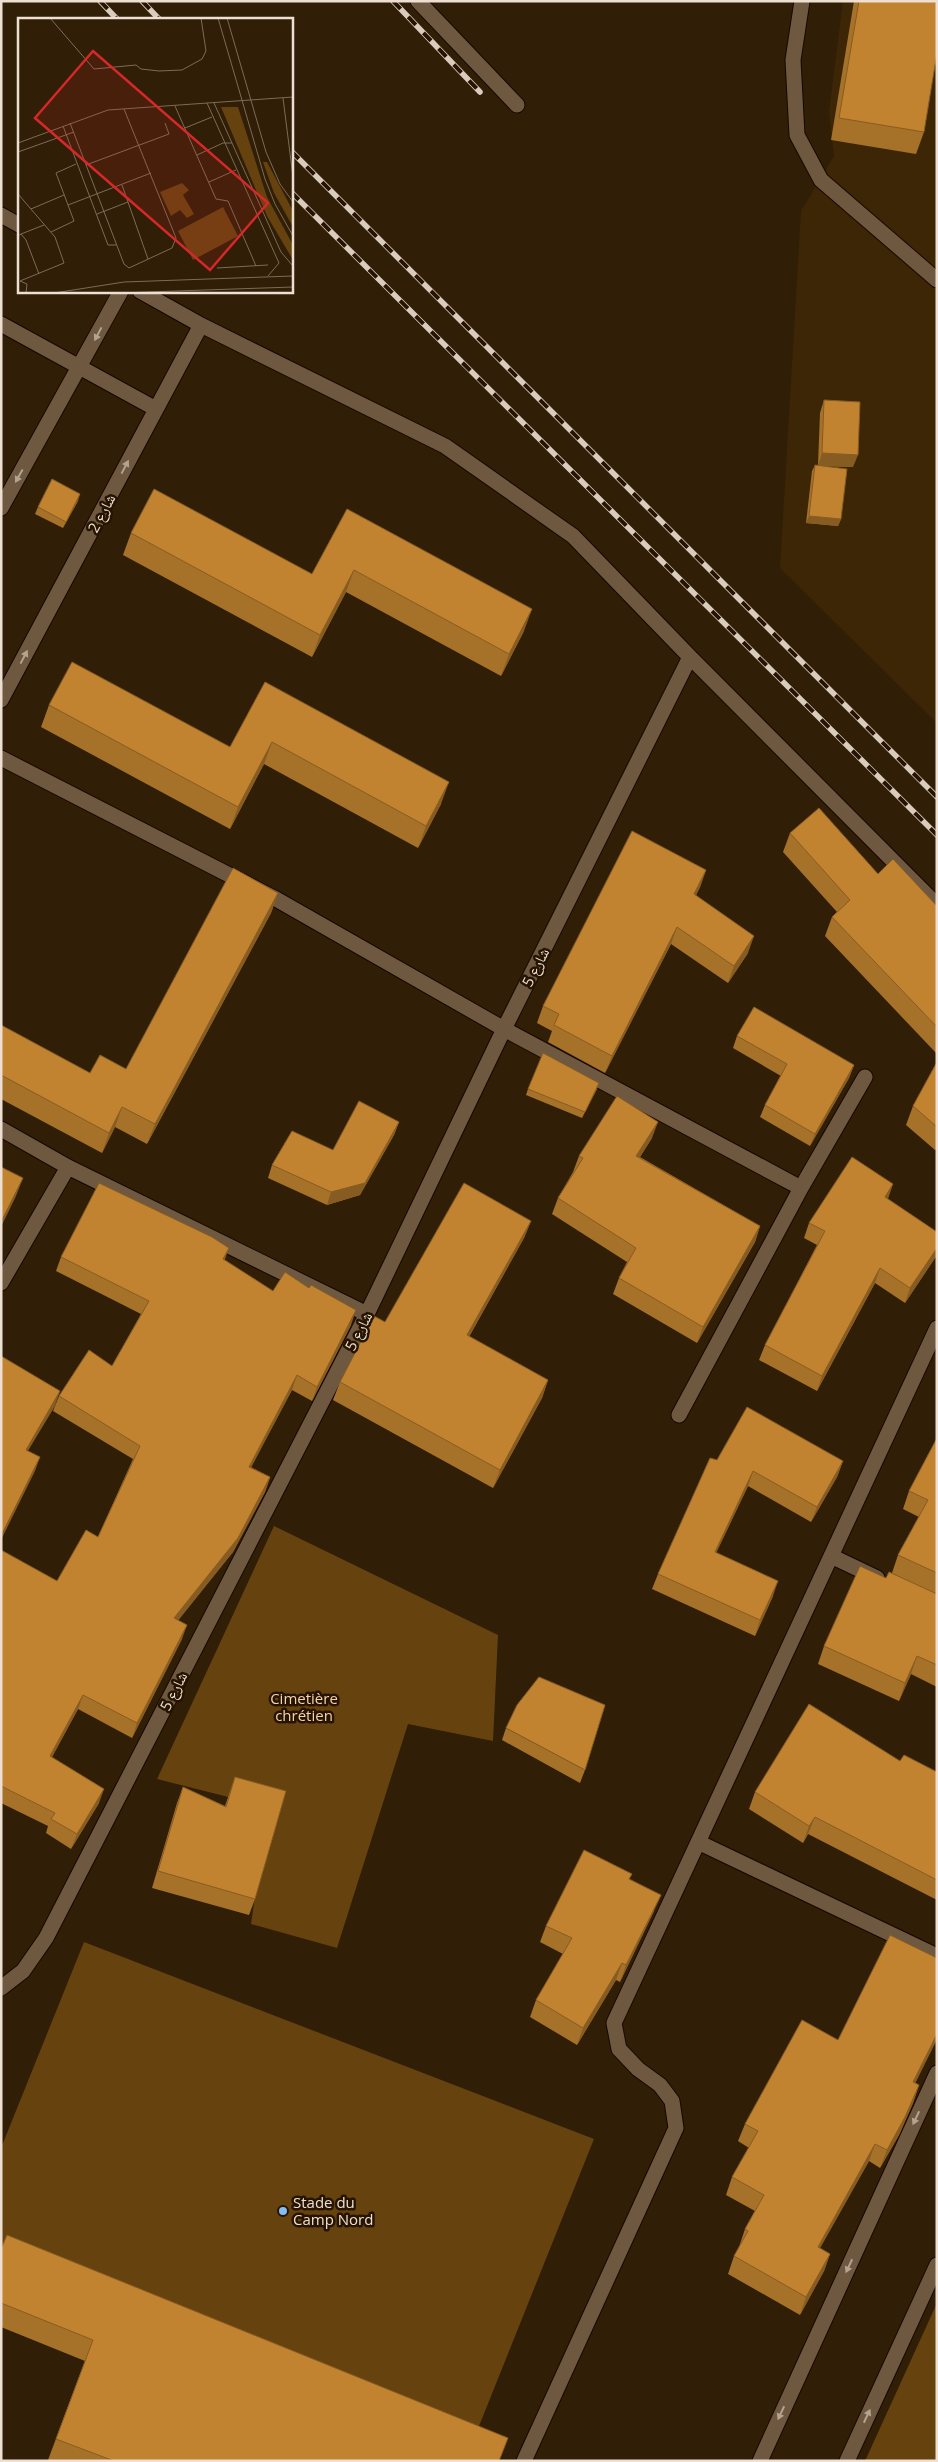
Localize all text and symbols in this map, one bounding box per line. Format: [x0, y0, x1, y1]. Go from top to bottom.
inset map [18, 18, 292, 292]
one-way arrow [94, 327, 102, 341]
one-way arrow [121, 460, 129, 474]
one-way arrow [15, 469, 23, 484]
street label: شارع 2 [83, 490, 120, 536]
one-way arrow [20, 649, 28, 664]
street label: شارع 5 [517, 944, 554, 990]
street label: شارع 5 [340, 1308, 377, 1354]
street label: شارع 5 [155, 1668, 192, 1714]
park label: Cimetière chrétien [270, 1688, 338, 1725]
one-way arrow [912, 2111, 920, 2125]
place label: Stade du Camp Nord [293, 2192, 373, 2229]
marker: Stade du Camp Nord [277, 2205, 289, 2217]
one-way arrow [845, 2258, 853, 2273]
one-way arrow [777, 2406, 785, 2420]
one-way arrow [863, 2409, 871, 2424]

